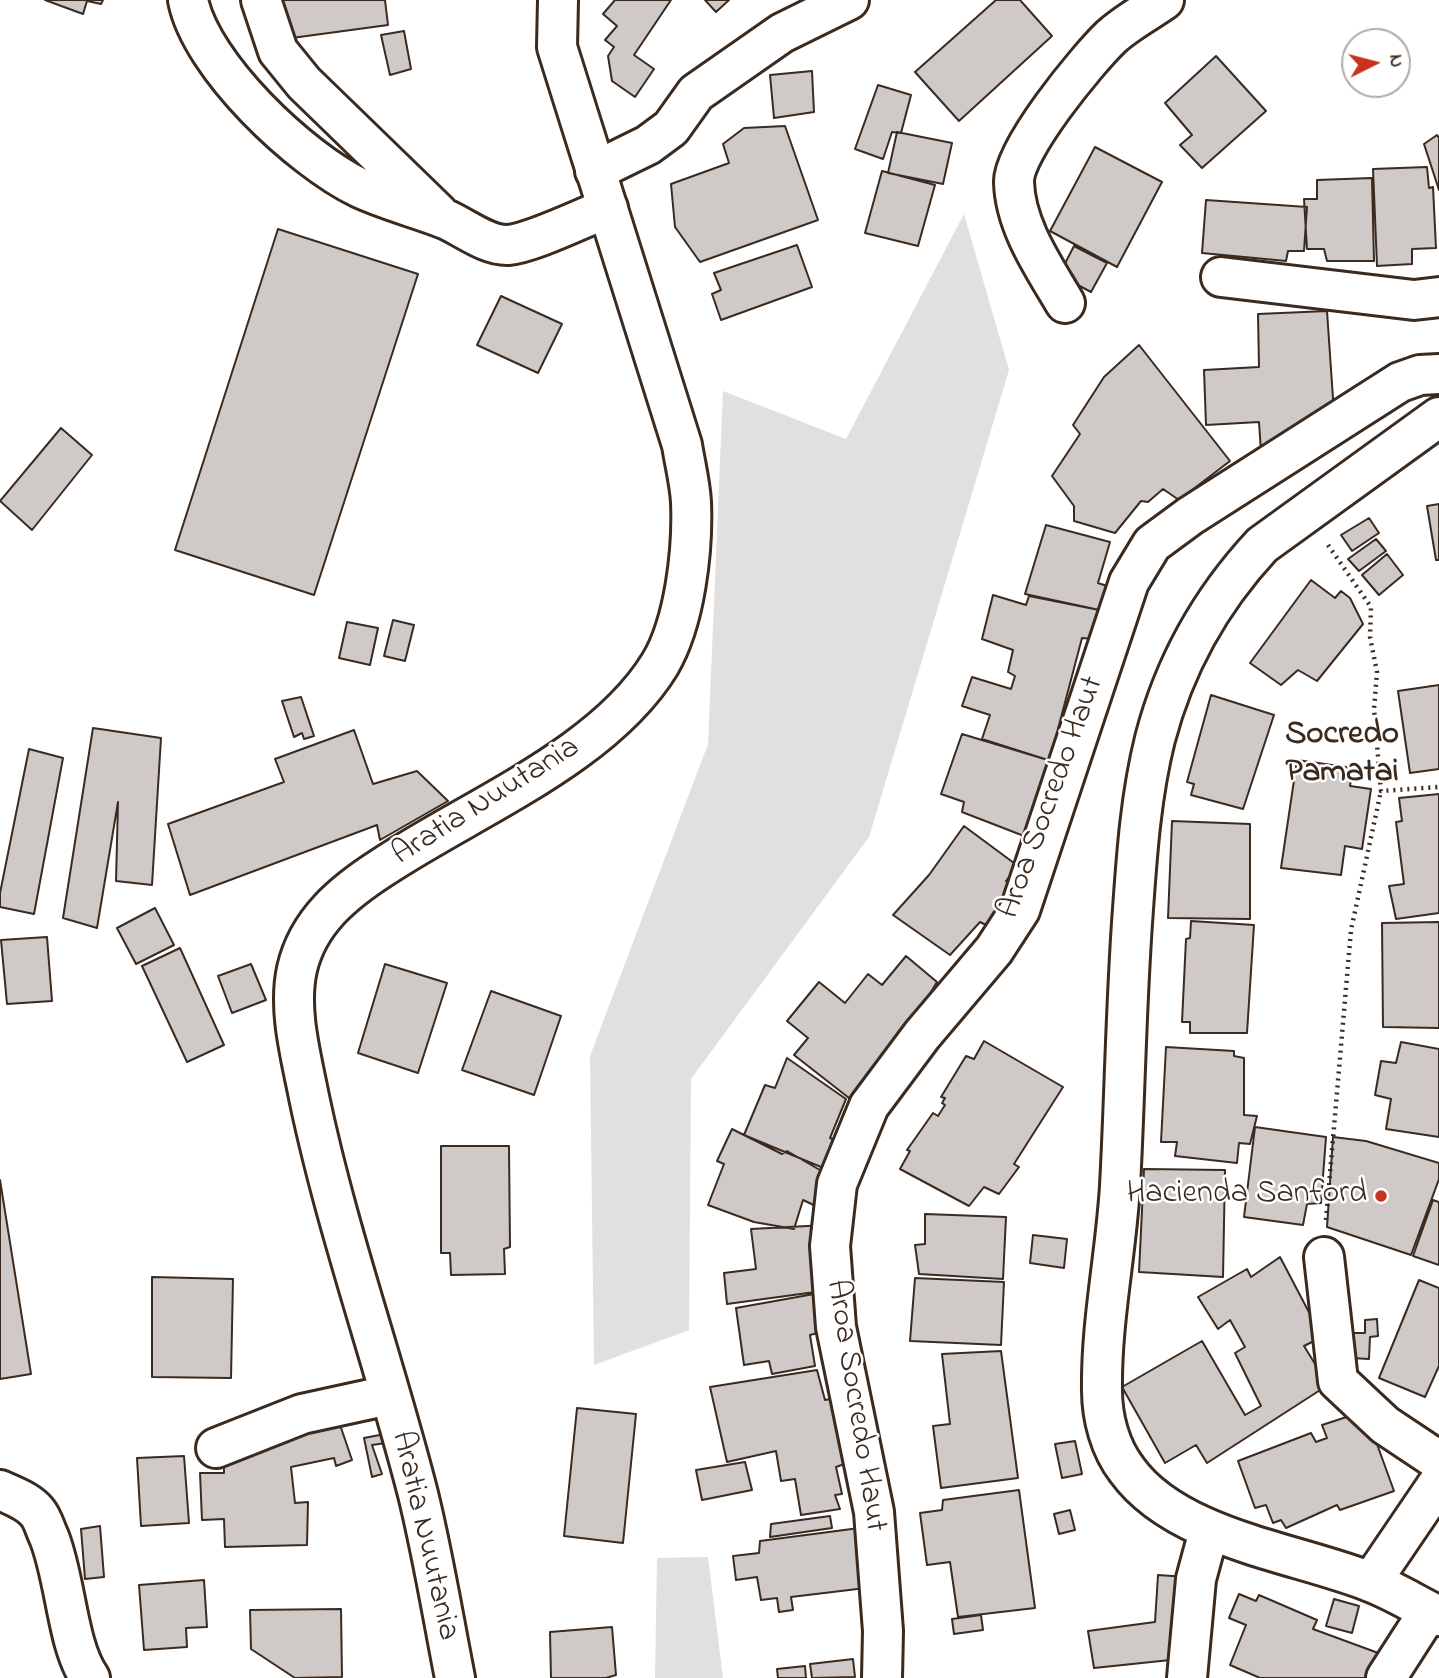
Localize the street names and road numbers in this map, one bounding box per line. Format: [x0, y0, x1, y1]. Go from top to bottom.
street label: Aroa Socredo Haut [991, 672, 1115, 924]
street label: Aratia Nuutania [386, 730, 588, 876]
street label: Aroa Socredo Haut [815, 1277, 893, 1535]
street label: Aratia Nuutania [380, 1428, 466, 1644]

